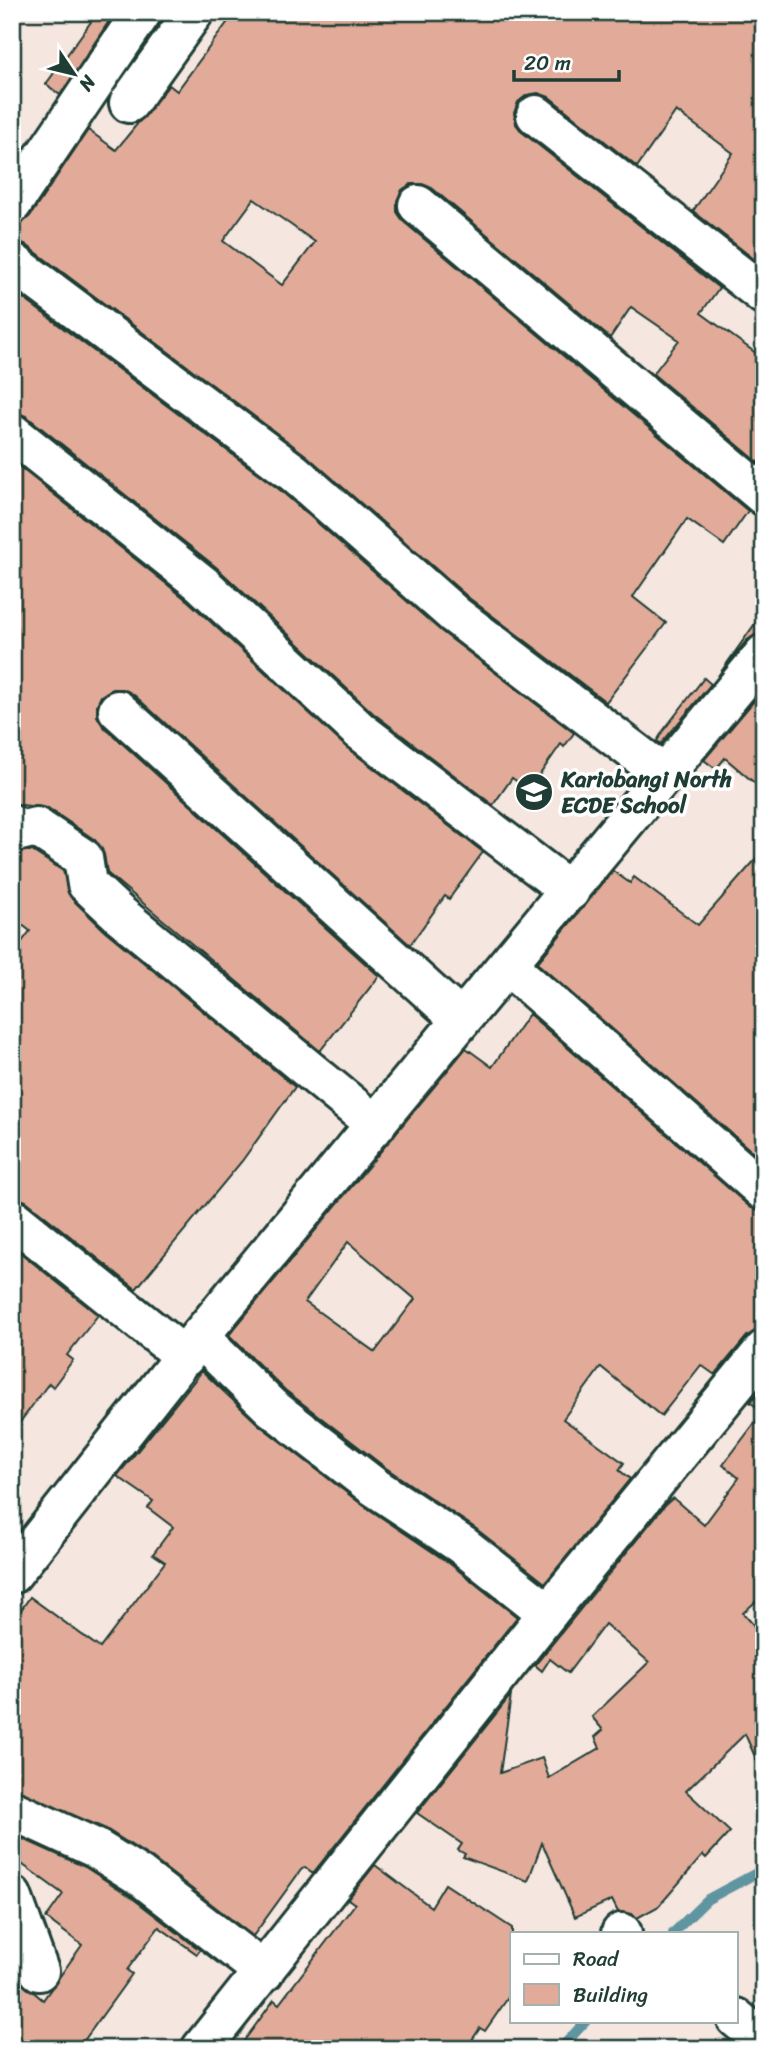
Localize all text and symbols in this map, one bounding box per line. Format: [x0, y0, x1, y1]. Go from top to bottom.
north arrow [38, 38, 108, 108]
scale bar [514, 38, 618, 82]
text: 20 m [524, 44, 571, 82]
text: N [70, 68, 105, 99]
place label: Kariobangi North ECDE School [560, 759, 732, 826]
school or university icon: Kariobangi North ECDE School [513, 771, 555, 813]
legend [510, 1932, 738, 2022]
text: Road [573, 1940, 620, 1978]
text: Building [573, 1976, 649, 2014]

